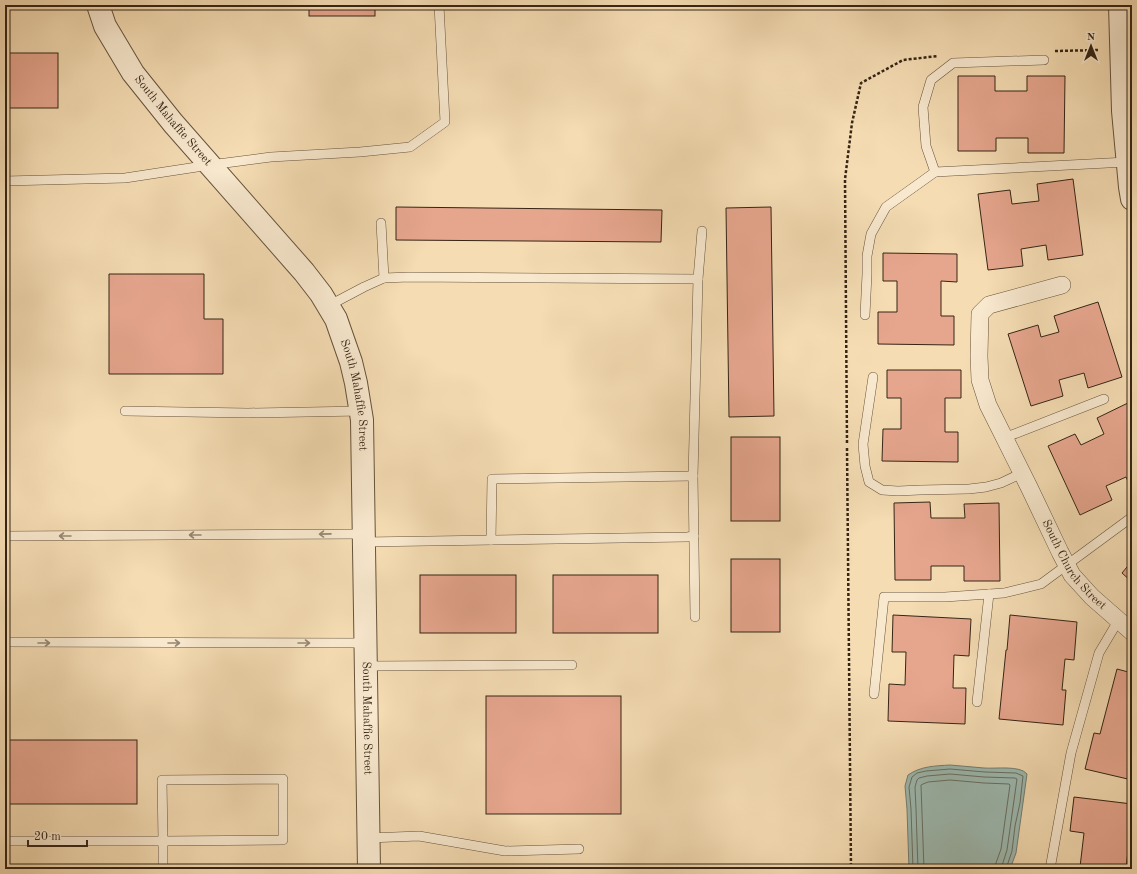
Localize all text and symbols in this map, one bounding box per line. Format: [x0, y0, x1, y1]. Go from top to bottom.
north arrow [1071, 26, 1111, 66]
text: N [1087, 32, 1096, 43]
street label: South Mahaffie Street [132, 73, 214, 168]
street label: South Mahaffie Street [338, 338, 368, 451]
street label: South Church Street [1040, 518, 1108, 612]
one-way arrow [319, 530, 332, 538]
one-way arrow [189, 531, 202, 539]
one-way arrow [59, 532, 72, 540]
one-way arrow [37, 639, 50, 647]
one-way arrow [167, 639, 180, 647]
one-way arrow [297, 639, 310, 647]
street label: South Mahaffie Street [360, 661, 374, 775]
scale bar [28, 822, 87, 848]
text: 20 m [34, 831, 61, 843]

